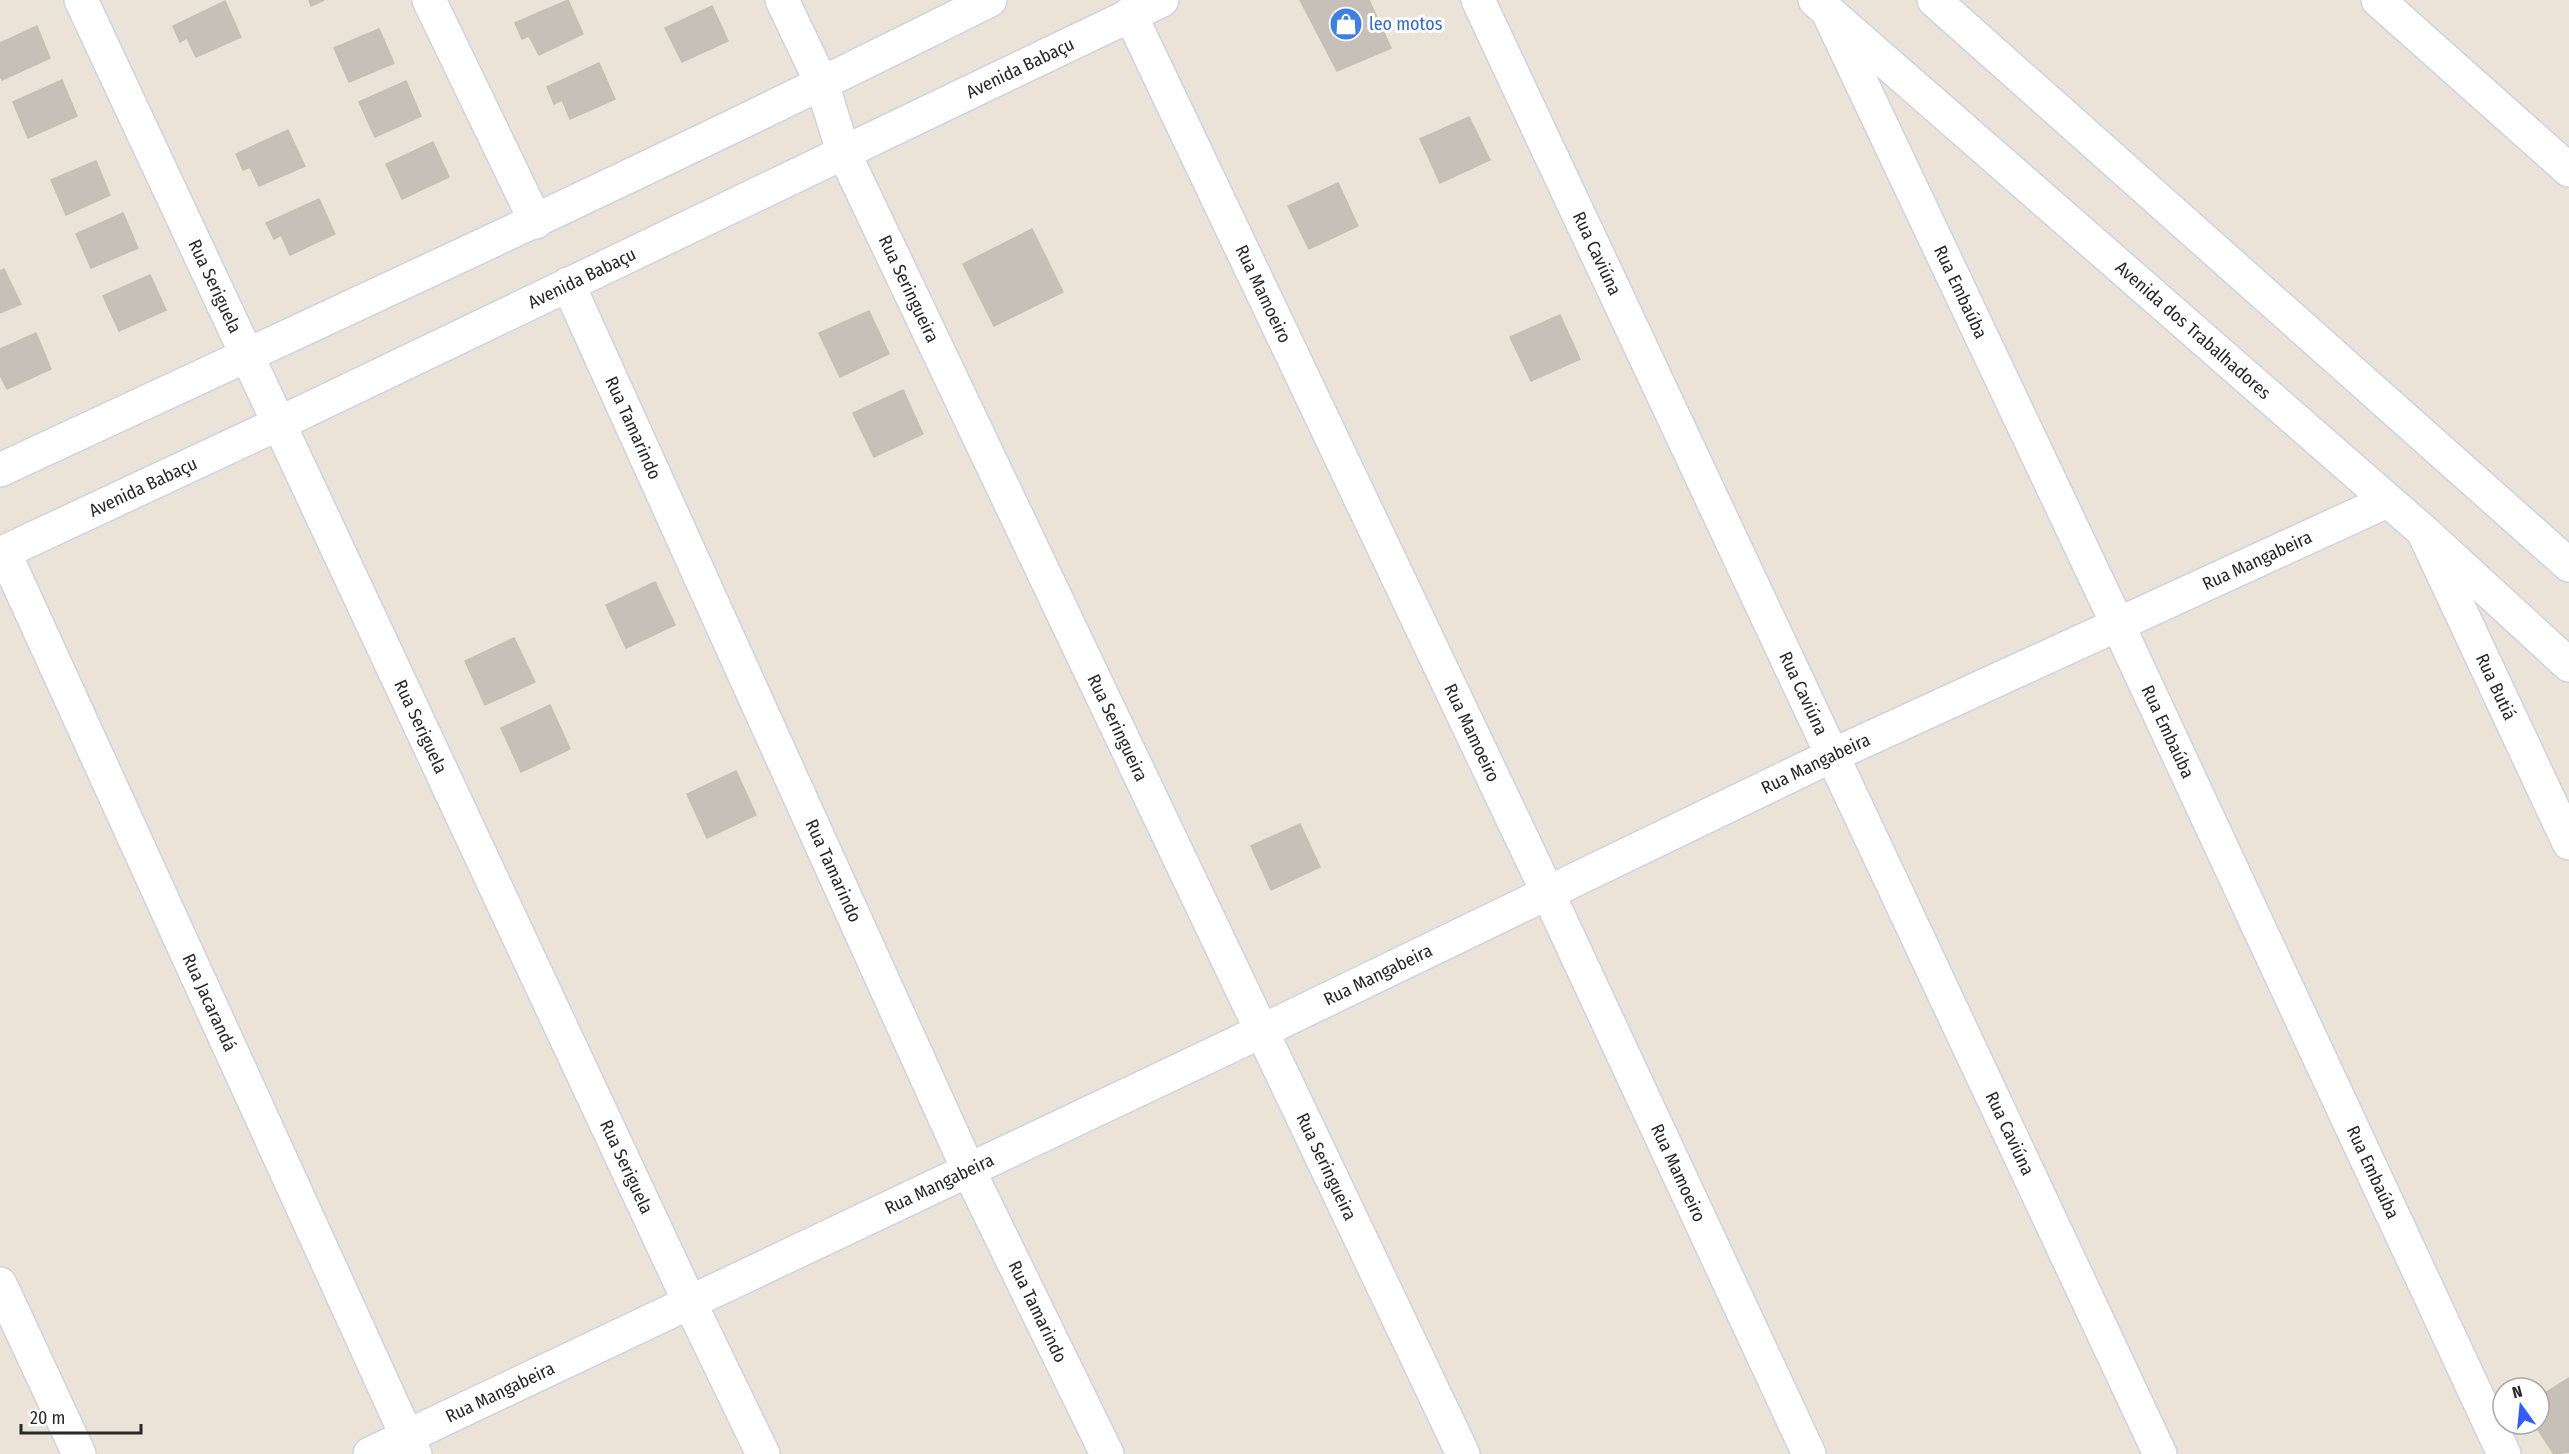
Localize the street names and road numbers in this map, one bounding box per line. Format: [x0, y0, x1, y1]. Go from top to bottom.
street label: Avenida Babaçu [963, 33, 1078, 103]
street label: Rua Caviúna [1568, 208, 1626, 299]
street label: Rua Seringueira [874, 232, 944, 346]
street label: Rua Seriguela [183, 236, 246, 337]
street label: Rua Mamoeiro [1230, 241, 1296, 347]
street label: Rua Embaúba [1929, 242, 1992, 342]
street label: Avenida Babaçu [524, 243, 639, 313]
street label: Avenida dos Trabalhadores [2111, 256, 2276, 404]
street label: Rua Tamarindo [600, 373, 666, 483]
street label: Avenida Babaçu [85, 452, 201, 522]
street label: Rua Mangabeira [2199, 526, 2315, 595]
street label: Rua Caviúna [1774, 648, 1832, 739]
street label: Rua Butiá [2471, 650, 2521, 724]
street label: Rua Seringueira [1083, 671, 1152, 785]
street label: Rua Seriguela [389, 676, 452, 777]
street label: Rua Mamoeiro [1439, 680, 1504, 785]
street label: Rua Embaúba [2137, 682, 2199, 782]
street label: Rua Mangabeira [1758, 729, 1874, 799]
street label: Rua Tamarindo [800, 816, 866, 926]
street label: Rua Mangabeira [1320, 939, 1436, 1011]
street label: Rua Jacarandá [177, 950, 241, 1055]
street label: Rua Caviúna [1981, 1088, 2039, 1179]
street label: Rua Seringueira [1291, 1109, 1361, 1224]
street label: Rua Seriguela [595, 1116, 658, 1217]
street label: Rua Mamoeiro [1646, 1120, 1711, 1226]
street label: Rua Embaúba [2342, 1122, 2404, 1222]
street label: Rua Mangabeira [881, 1149, 997, 1219]
street label: Rua Tamarindo [1003, 1257, 1072, 1366]
street label: Rua Mangabeira [442, 1357, 558, 1428]

